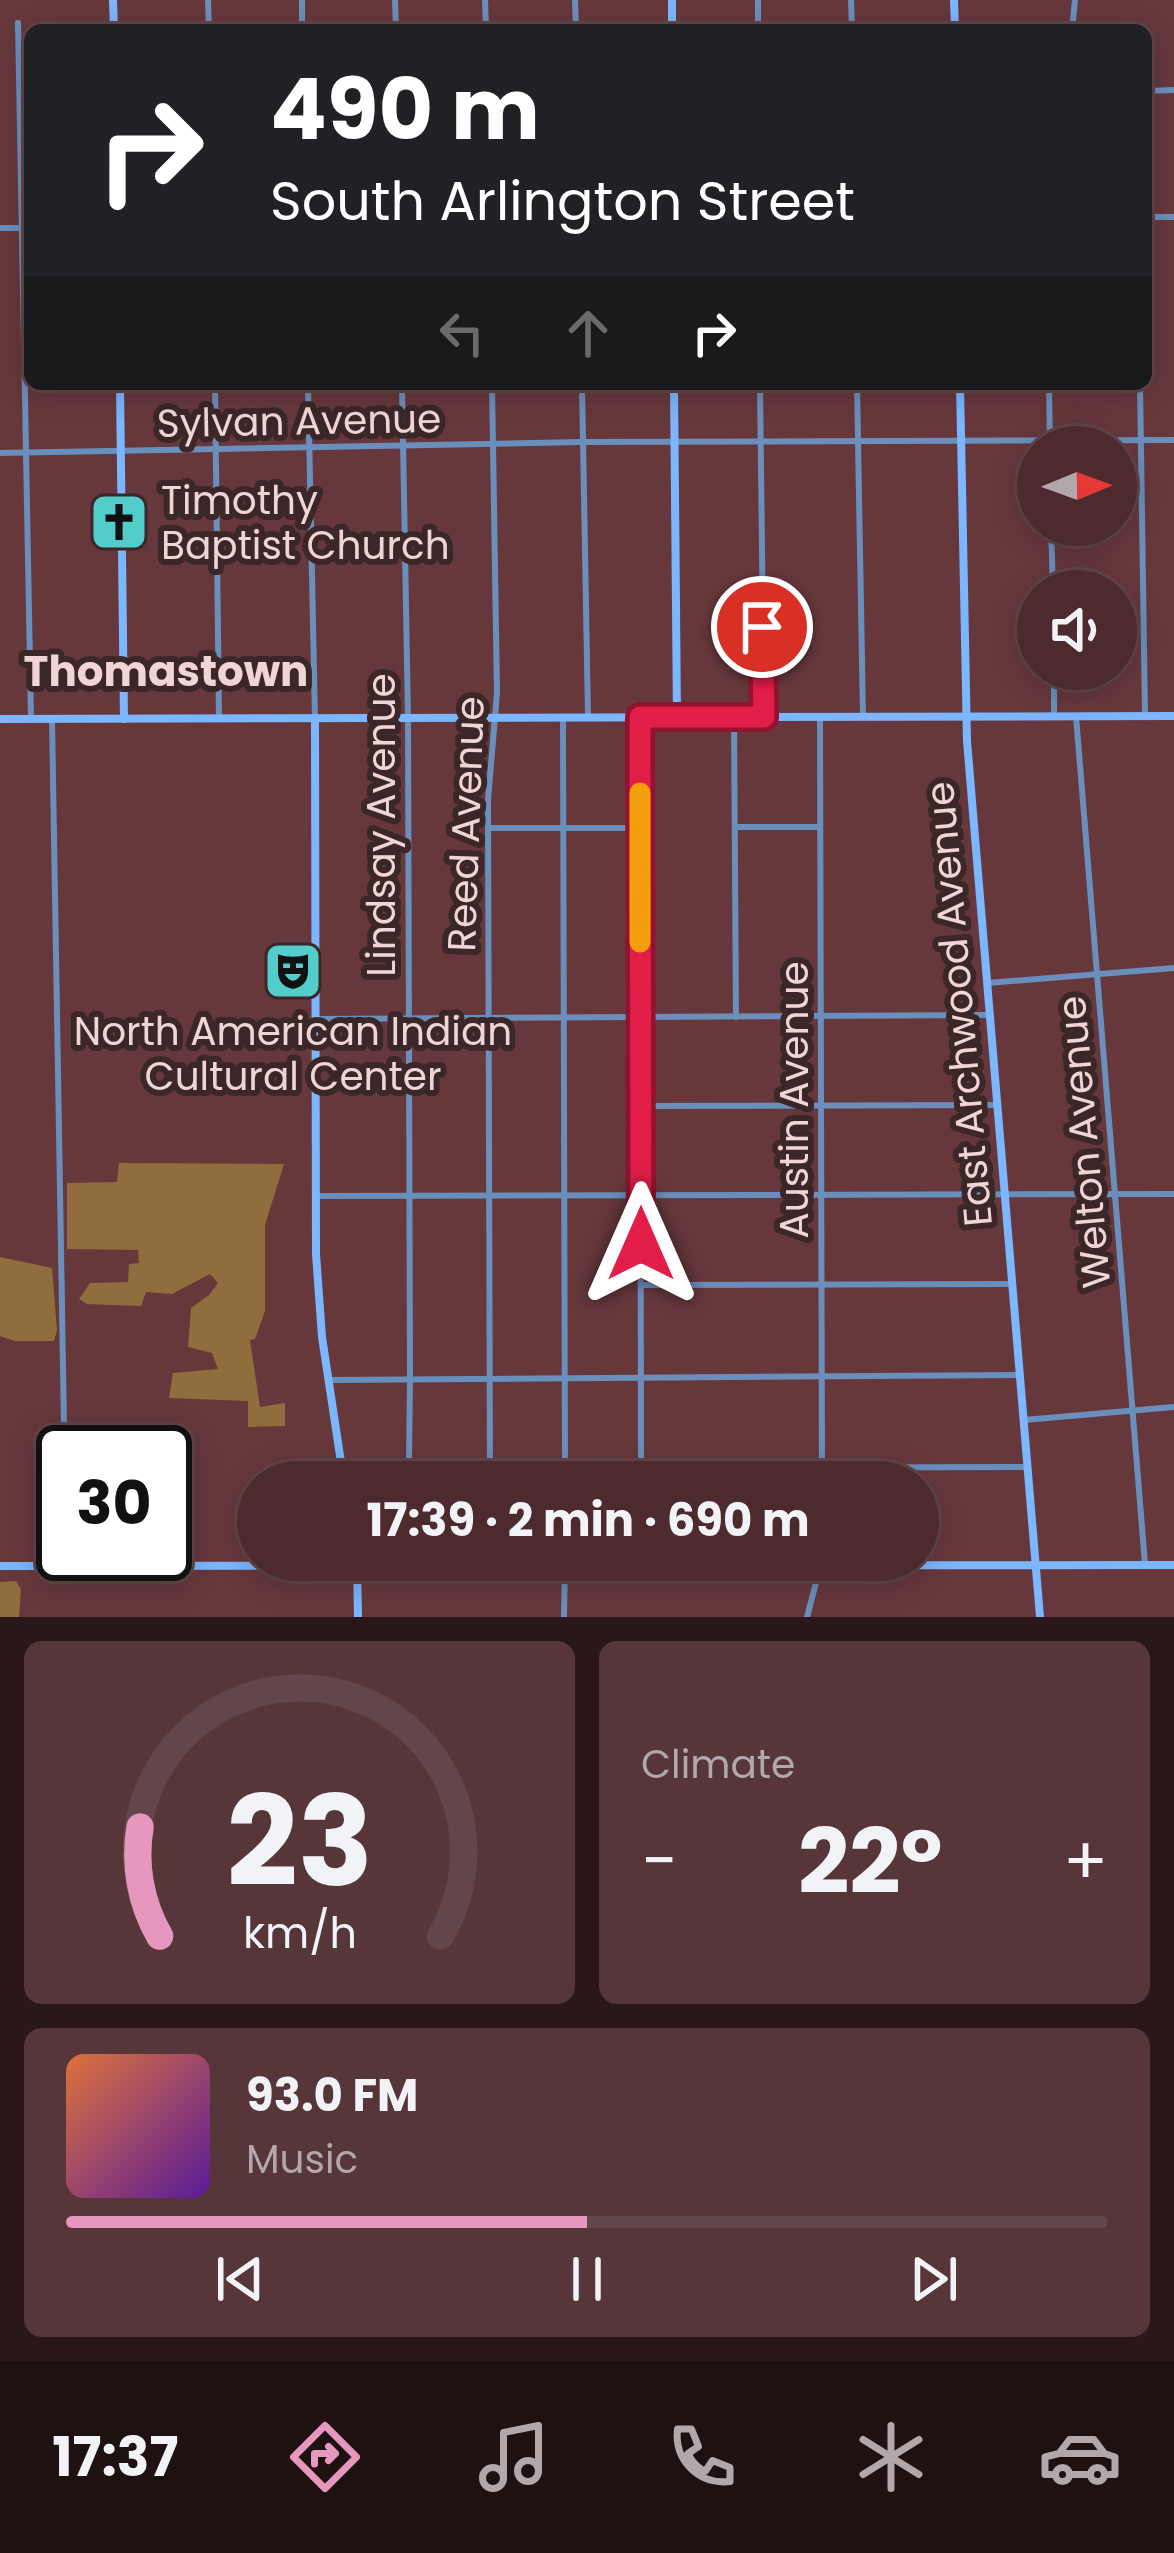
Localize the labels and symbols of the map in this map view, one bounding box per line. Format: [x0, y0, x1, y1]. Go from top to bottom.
street label: Sylvan Avenue [156, 391, 442, 451]
north arrow [1017, 426, 1137, 546]
place label: Timothy Baptist Church [161, 473, 450, 573]
church icon: Timothy Baptist Church [88, 491, 150, 553]
pin [711, 576, 813, 678]
district label: Thomastown [24, 642, 308, 701]
street label: Lindsay Avenue [354, 673, 409, 977]
street label: Reed Avenue [434, 695, 498, 953]
street label: East Archwood Avenue [912, 779, 1006, 1229]
theatre icon: North American Indian Cultural Center [262, 940, 324, 1002]
street label: Austin Avenue [767, 961, 822, 1239]
street label: Welton Avenue [1044, 994, 1124, 1290]
place label: North American Indian Cultural Center [74, 1004, 512, 1104]
position arrow [578, 1181, 704, 1307]
speed limit sign: 30 [36, 1425, 192, 1581]

